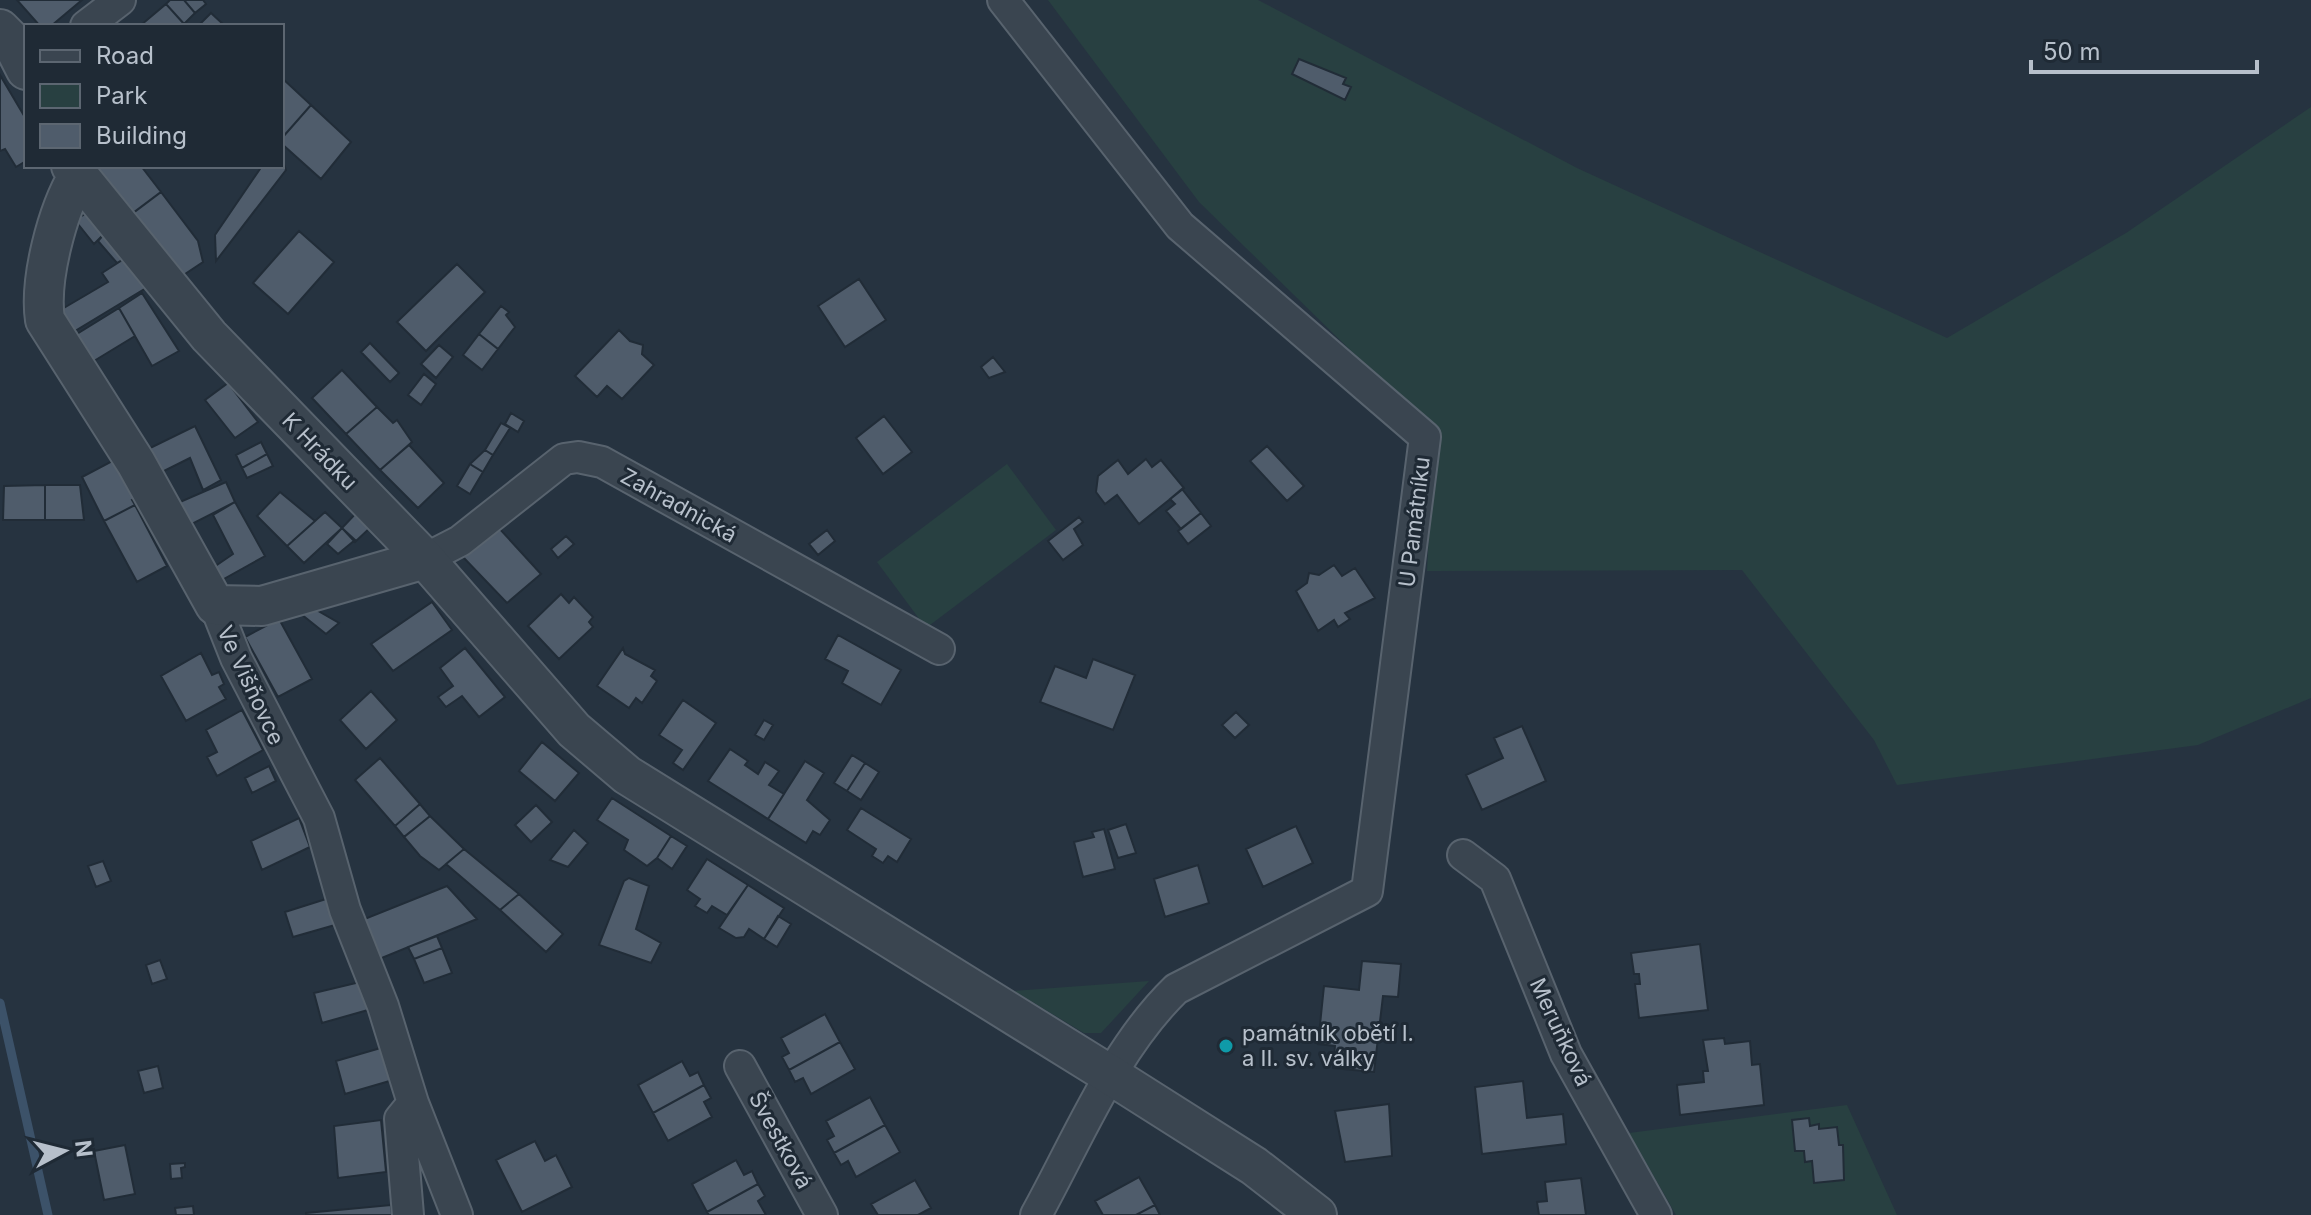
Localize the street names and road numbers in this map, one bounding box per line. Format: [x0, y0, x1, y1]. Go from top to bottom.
street label: K Hrádku [277, 407, 363, 495]
street label: U Památníku [1393, 455, 1435, 589]
street label: Zahradnická [616, 462, 742, 548]
street label: Ve Višňovce [212, 621, 290, 749]
street label: Meruňková [1525, 974, 1597, 1090]
street label: Švestková [744, 1087, 818, 1193]

